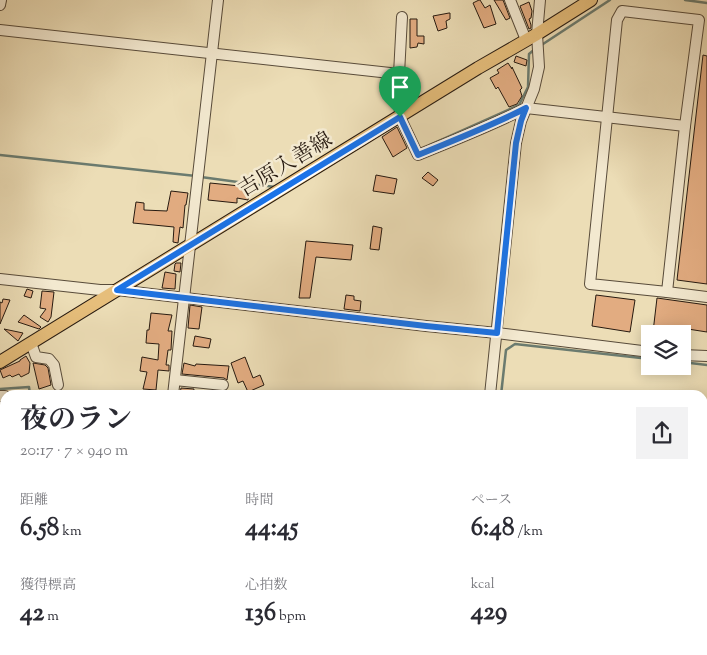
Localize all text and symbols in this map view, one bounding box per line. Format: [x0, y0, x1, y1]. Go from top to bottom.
pin [379, 66, 421, 117]
icon: arrive [386, 73, 414, 101]
street label: 吉原入善線 [233, 126, 339, 206]
map controls [641, 325, 691, 375]
button: layers [641, 325, 691, 375]
text: 夜のラン [20, 401, 132, 441]
button: share [636, 407, 688, 459]
text: 20:17 · 7 × 940 m [20, 440, 128, 463]
text: 距離 [20, 491, 48, 511]
text: 時間 [245, 491, 273, 511]
text: ペース [471, 491, 512, 511]
text: 6.58 [20, 511, 59, 547]
text: 44:45 [245, 511, 298, 547]
text: 6:48 [471, 511, 514, 547]
text: km [59, 522, 82, 542]
text: /km [514, 522, 543, 542]
text: kcal [471, 575, 495, 595]
text: 獲得標高 [20, 576, 76, 596]
text: 心拍数 [245, 576, 287, 596]
text: 429 [471, 595, 507, 631]
text: 42 [20, 596, 44, 632]
text: 136 [245, 596, 276, 632]
text: m [44, 607, 59, 627]
text: bpm [276, 607, 306, 627]

